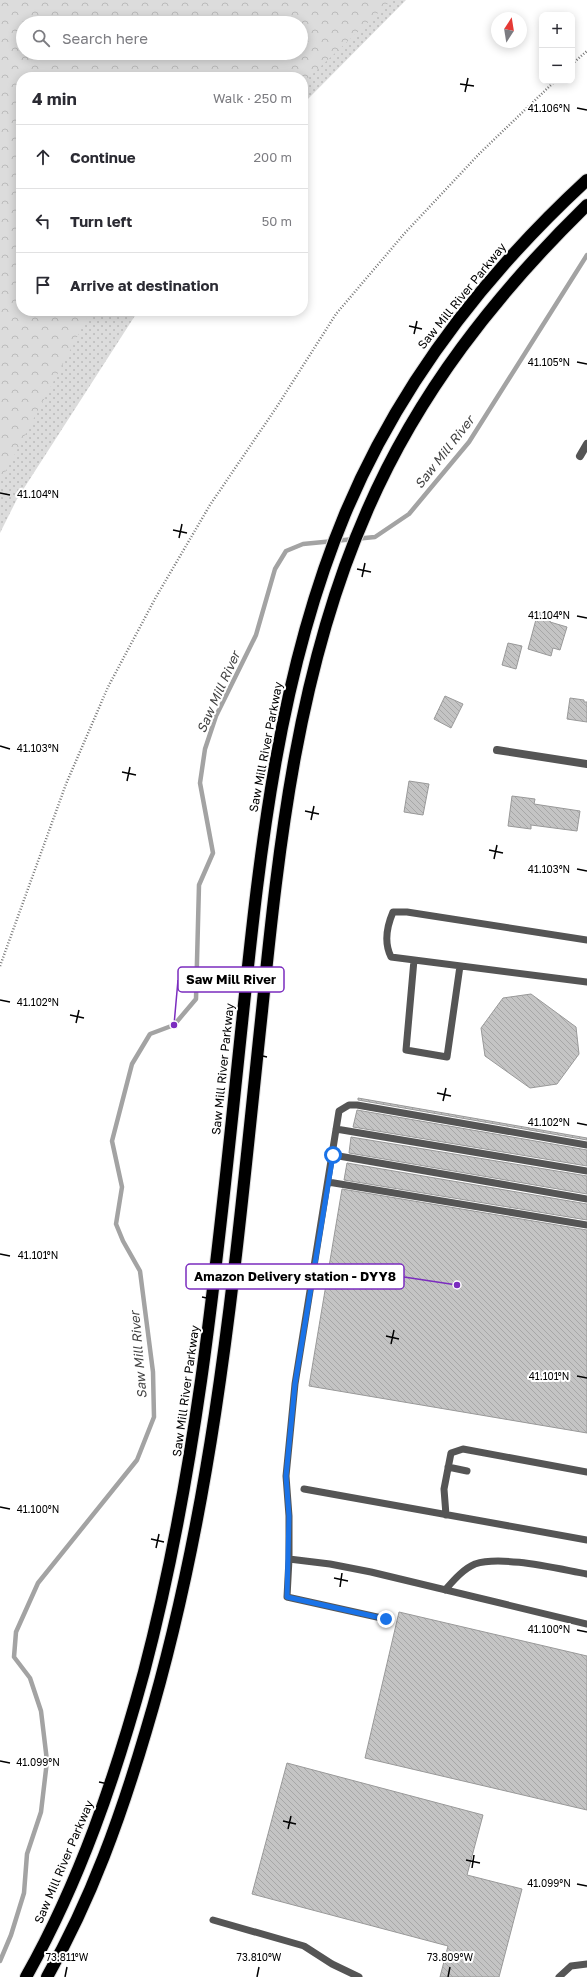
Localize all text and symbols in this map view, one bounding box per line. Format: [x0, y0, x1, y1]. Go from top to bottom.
north arrow [491, 12, 527, 48]
map controls [539, 12, 575, 84]
button: + [539, 12, 575, 48]
search box [16, 16, 308, 60]
icon: search [30, 27, 52, 49]
text: Search here [62, 29, 148, 47]
button: − [539, 48, 575, 84]
text: 4 min [32, 88, 77, 109]
text: Walk · 250 m [213, 90, 292, 106]
text: 41.106°N [528, 102, 570, 114]
icon: ahead [32, 146, 54, 168]
text: Continue [70, 148, 136, 166]
text: 200 m [254, 149, 292, 165]
icon: left [32, 210, 54, 232]
text: Turn left [70, 212, 132, 230]
text: 50 m [262, 213, 292, 229]
street label: Saw Mill River Parkway [414, 239, 509, 352]
icon: arrive [32, 274, 54, 296]
text: Arrive at destination [70, 276, 219, 294]
text: 41.105°N [528, 356, 570, 368]
water label: Saw Mill River [411, 411, 478, 491]
text: 41.104°N [17, 488, 59, 500]
text: 41.104°N [528, 609, 570, 621]
water label: Saw Mill River [193, 647, 244, 735]
street label: Saw Mill River Parkway [245, 680, 286, 813]
text: 41.103°N [17, 742, 59, 754]
text: 41.103°N [528, 863, 570, 875]
callout: Saw Mill River [178, 967, 284, 992]
text: Saw Mill River [186, 971, 276, 987]
text: 41.102°N [17, 996, 59, 1008]
street label: Saw Mill River Parkway [208, 1002, 237, 1136]
text: 41.102°N [528, 1116, 570, 1128]
route start [324, 1146, 342, 1164]
text: 41.101°N [18, 1249, 58, 1261]
callout: Amazon Delivery station - DYY8 [186, 1264, 404, 1289]
text: Amazon Delivery station - DYY8 [194, 1268, 396, 1284]
water label: Saw Mill River [126, 1309, 150, 1399]
street label: Saw Mill River Parkway [169, 1324, 202, 1458]
text: 41.101°N [529, 1370, 569, 1382]
text: 41.100°N [17, 1503, 59, 1515]
route end [377, 1610, 395, 1628]
text: 41.100°N [528, 1623, 570, 1635]
text: 41.099°N [16, 1756, 60, 1768]
street label: Saw Mill River Parkway [31, 1798, 96, 1926]
text: 41.099°N [527, 1877, 571, 1889]
text: 73.811°W [46, 1951, 89, 1963]
text: 73.810°W [237, 1951, 282, 1963]
text: 73.809°W [427, 1951, 473, 1963]

